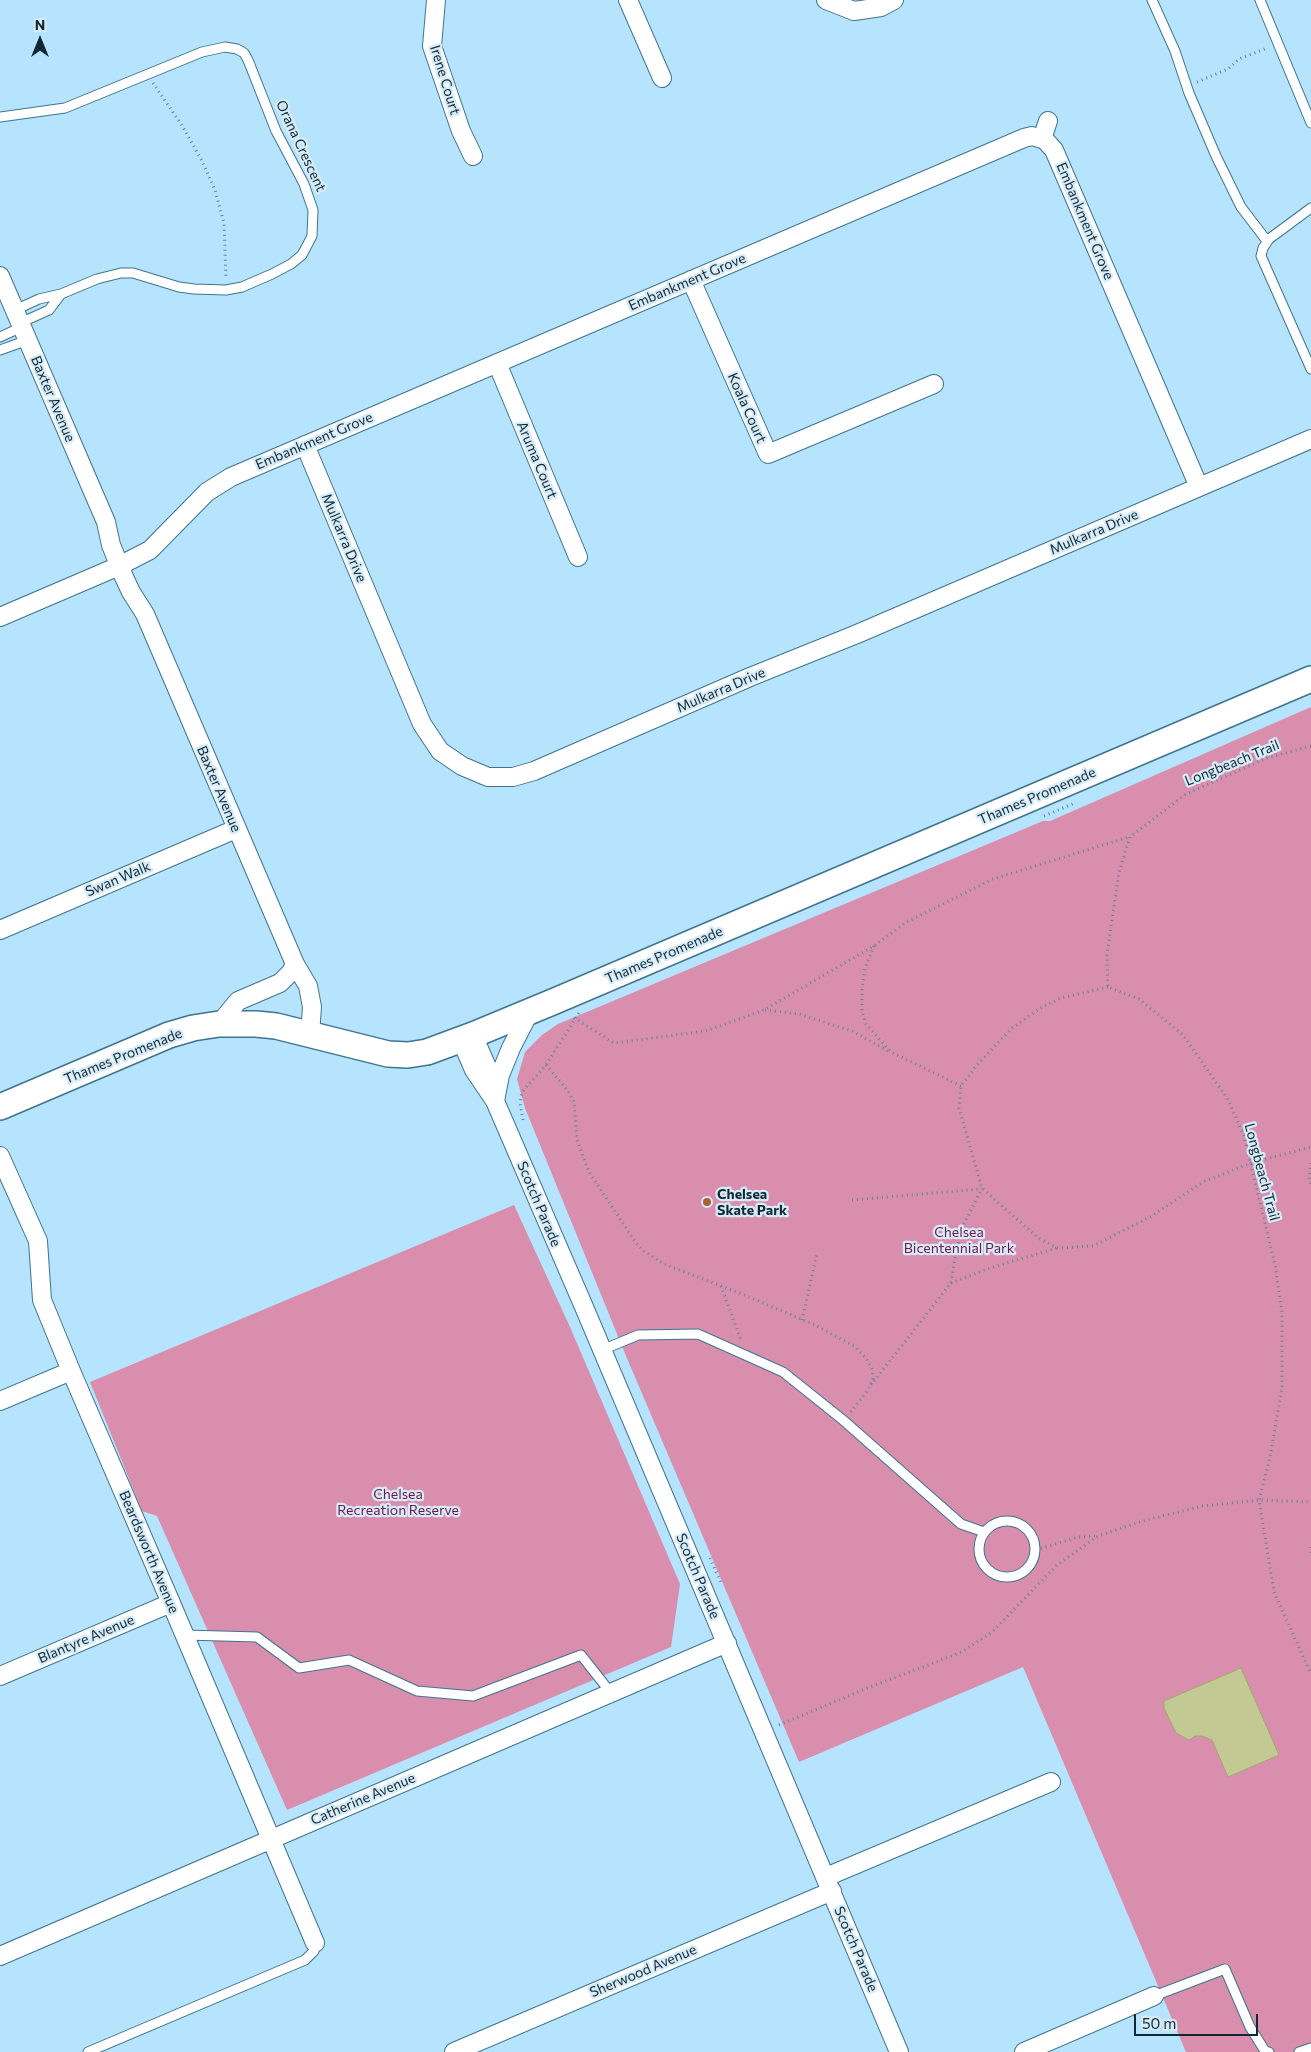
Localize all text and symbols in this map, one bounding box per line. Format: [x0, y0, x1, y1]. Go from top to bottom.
north arrow [15, 15, 65, 65]
text: N [35, 16, 45, 33]
street label: Irene Court [426, 43, 464, 117]
street label: Orana Crescent [272, 98, 330, 194]
street label: Embankment Grove [1053, 160, 1117, 282]
street label: Embankment Grove [626, 250, 748, 314]
street label: Baxter Avenue [27, 353, 79, 445]
street label: Koala Court [724, 370, 770, 446]
street label: Embankment Grove [253, 409, 375, 473]
street label: Aruma Court [513, 419, 561, 501]
street label: Mulkarra Drive [318, 491, 370, 585]
street label: Mulkarra Drive [1047, 506, 1141, 558]
street label: Mulkarra Drive [674, 664, 768, 716]
street label: Longbeach Trail [1182, 736, 1282, 790]
street label: Baxter Avenue [193, 743, 245, 835]
street label: Thames Promenade [976, 764, 1098, 828]
street label: Swan Walk [83, 858, 153, 900]
street label: Thames Promenade [603, 923, 725, 987]
street label: Thames Promenade [61, 1025, 185, 1087]
street label: Longbeach Trail [1241, 1121, 1283, 1223]
street label: Scotch Parade [513, 1159, 565, 1249]
place label: Chelsea Skate Park [717, 1186, 787, 1218]
marker: Chelsea Skate Park [701, 1196, 713, 1208]
park label: Chelsea Bicentennial Park [904, 1224, 1014, 1256]
park label: Chelsea Recreation Reserve [337, 1486, 459, 1518]
street label: Beardsworth Avenue [116, 1488, 182, 1616]
street label: Scotch Parade [672, 1531, 724, 1621]
street label: Blantyre Avenue [35, 1611, 137, 1667]
street label: Catherine Avenue [308, 1769, 418, 1829]
street label: Scotch Parade [830, 1904, 882, 1994]
street label: Sherwood Avenue [587, 1941, 699, 2001]
scale bar [1136, 2004, 1260, 2036]
text: 50 m [1142, 2014, 1176, 2032]

